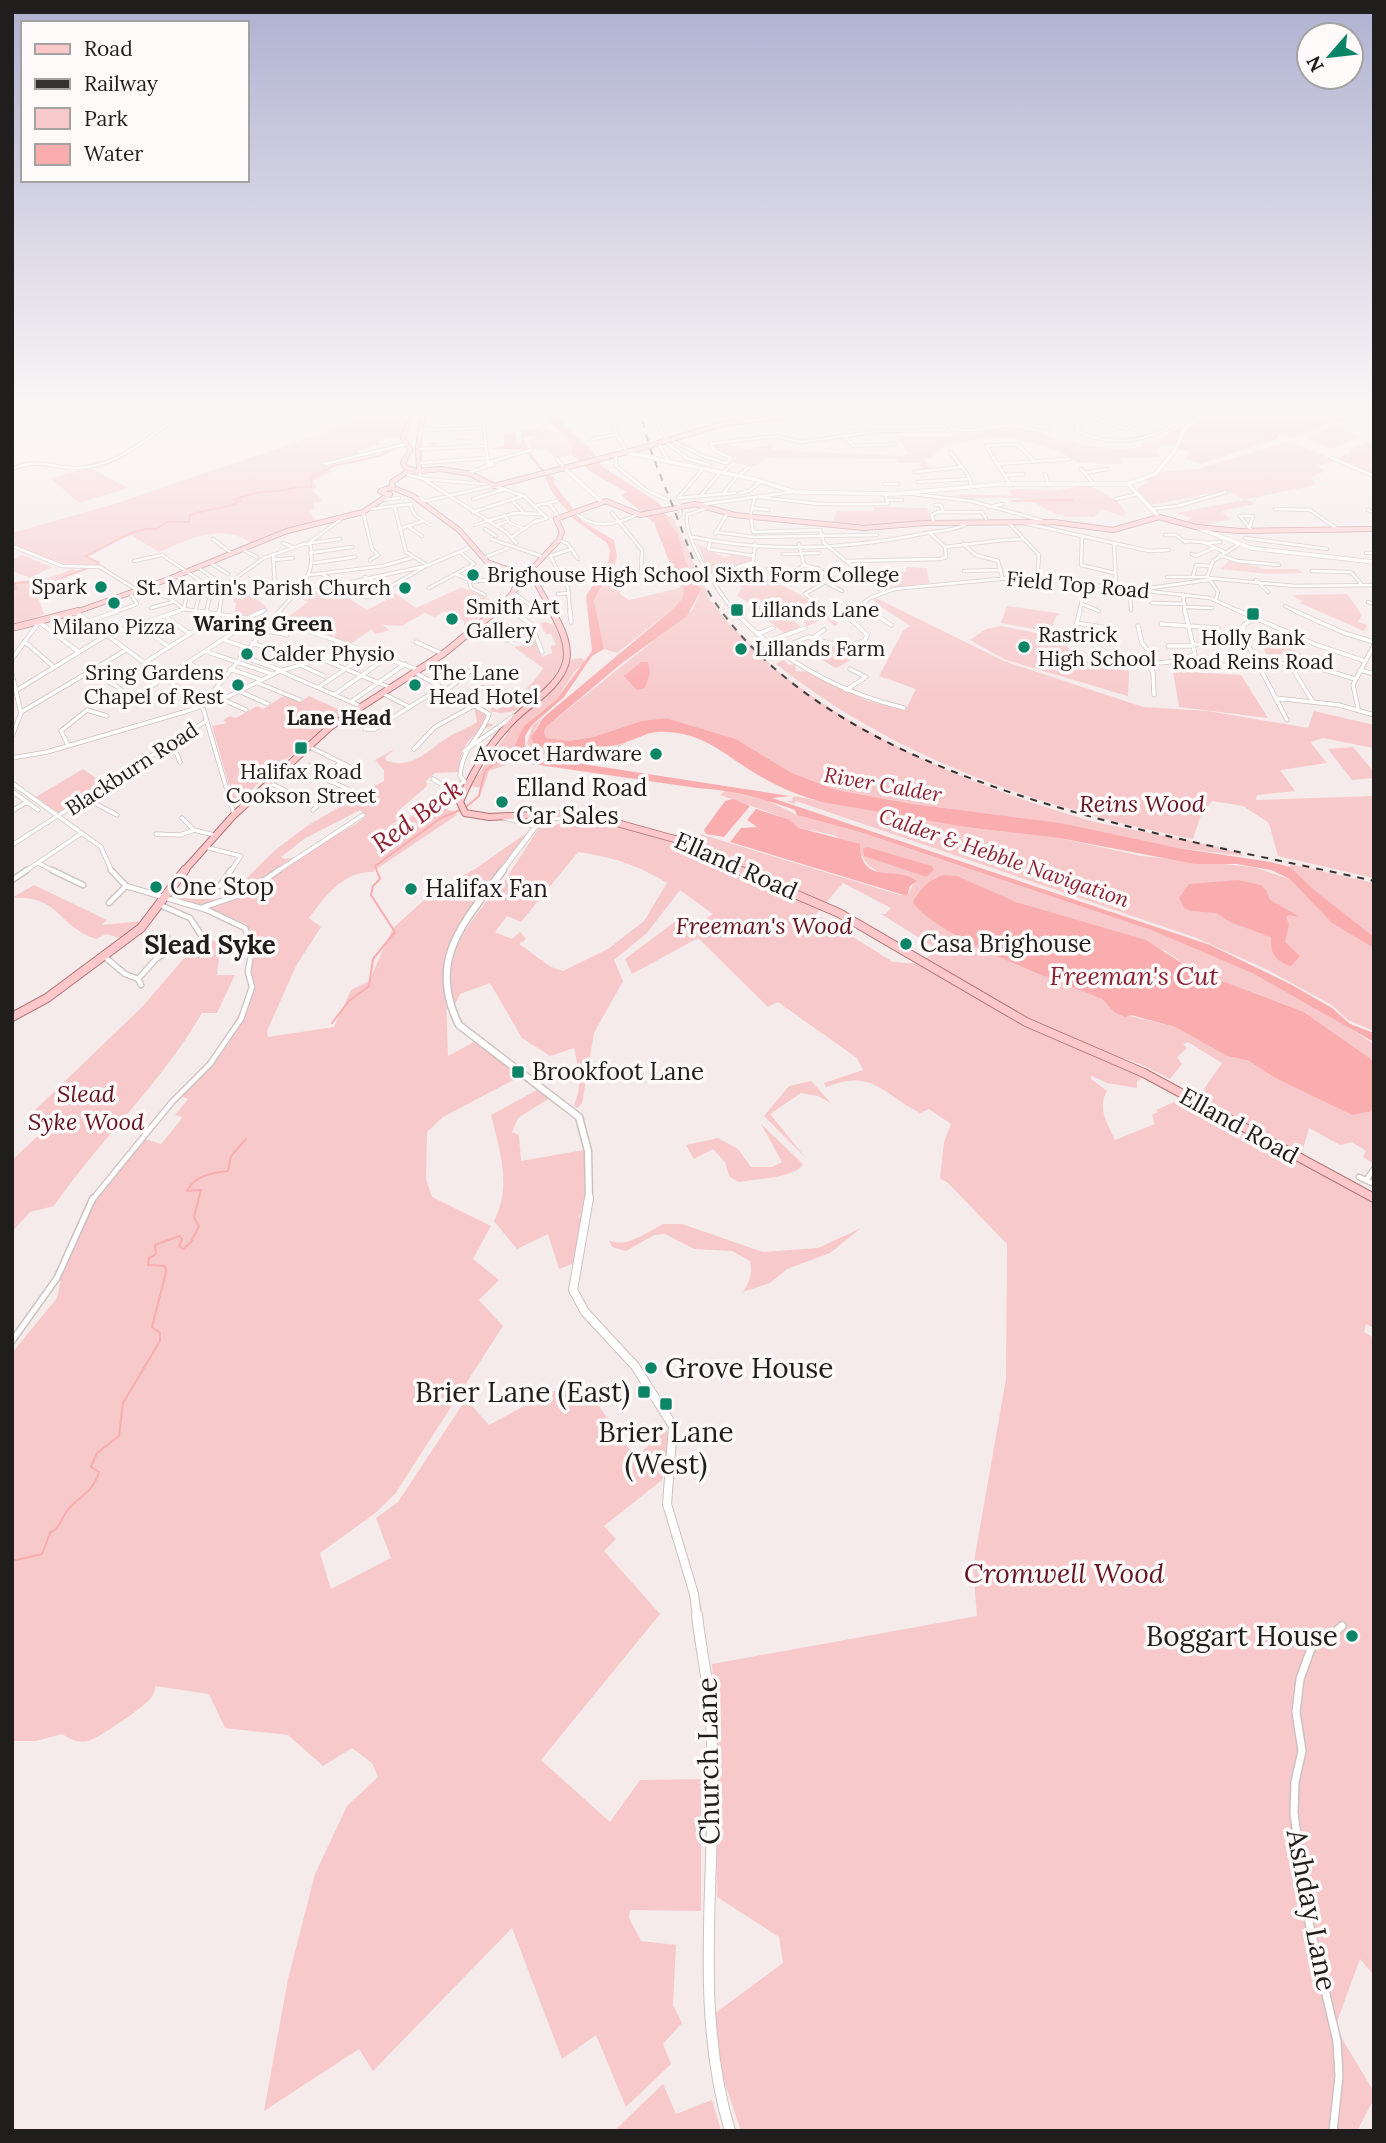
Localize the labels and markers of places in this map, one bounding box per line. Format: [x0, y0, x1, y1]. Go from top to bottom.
place label: Brighouse High School Sixth Form College [487, 561, 899, 588]
marker: Brighouse High School Sixth Form College [465, 567, 481, 583]
place label: Spark [32, 573, 88, 600]
place label: St. Martin's Parish Church [136, 574, 391, 601]
marker: Spark [93, 579, 109, 595]
marker: St. Martin's Parish Church [397, 580, 413, 596]
place label: Smith Art Gallery [466, 593, 560, 644]
marker: Milano Pizza [106, 595, 122, 611]
place label: Lillands Lane [751, 596, 879, 623]
marker: Lillands Lane [729, 602, 745, 618]
marker: Holly Bank Road Reins Road [1245, 606, 1261, 622]
marker: Smith Art Gallery [444, 611, 460, 627]
place label: Milano Pizza [52, 613, 176, 640]
place label: Rastrick High School [1038, 621, 1156, 672]
place label: Holly Bank Road Reins Road [1172, 624, 1334, 675]
place label: Lillands Farm [755, 635, 885, 662]
marker: Rastrick High School [1016, 639, 1032, 655]
place label: Calder Physio [261, 640, 395, 667]
marker: Lillands Farm [733, 641, 749, 657]
marker: Calder Physio [239, 646, 255, 662]
place label: Sring Gardens Chapel of Rest [84, 659, 225, 710]
place label: The Lane Head Hotel [429, 659, 539, 710]
marker: Sring Gardens Chapel of Rest [230, 677, 246, 693]
marker: The Lane Head Hotel [407, 677, 423, 693]
marker: Halifax Road Cookson Street [293, 740, 309, 756]
place label: Avocet Hardware [473, 740, 642, 767]
marker: Avocet Hardware [648, 746, 664, 762]
place label: Halifax Road Cookson Street [226, 758, 377, 809]
place label: Elland Road Car Sales [516, 772, 647, 831]
marker: Elland Road Car Sales [494, 794, 510, 810]
place label: One Stop [170, 871, 274, 902]
place label: Halifax Fan [425, 873, 548, 904]
marker: One Stop [148, 879, 164, 895]
marker: Halifax Fan [403, 881, 419, 897]
place label: Casa Brighouse [920, 928, 1092, 959]
marker: Casa Brighouse [898, 936, 914, 952]
place label: Brookfoot Lane [532, 1056, 704, 1087]
marker: Brookfoot Lane [510, 1064, 526, 1080]
place label: Grove House [665, 1350, 833, 1386]
marker: Grove House [643, 1360, 659, 1376]
place label: Brier Lane (East) [415, 1374, 630, 1410]
marker: Brier Lane (East) [636, 1384, 652, 1400]
marker: Brier Lane (West) [658, 1396, 674, 1412]
place label: Brier Lane (West) [598, 1414, 734, 1482]
place label: Boggart House [1146, 1618, 1338, 1654]
marker: Boggart House [1344, 1628, 1360, 1644]

